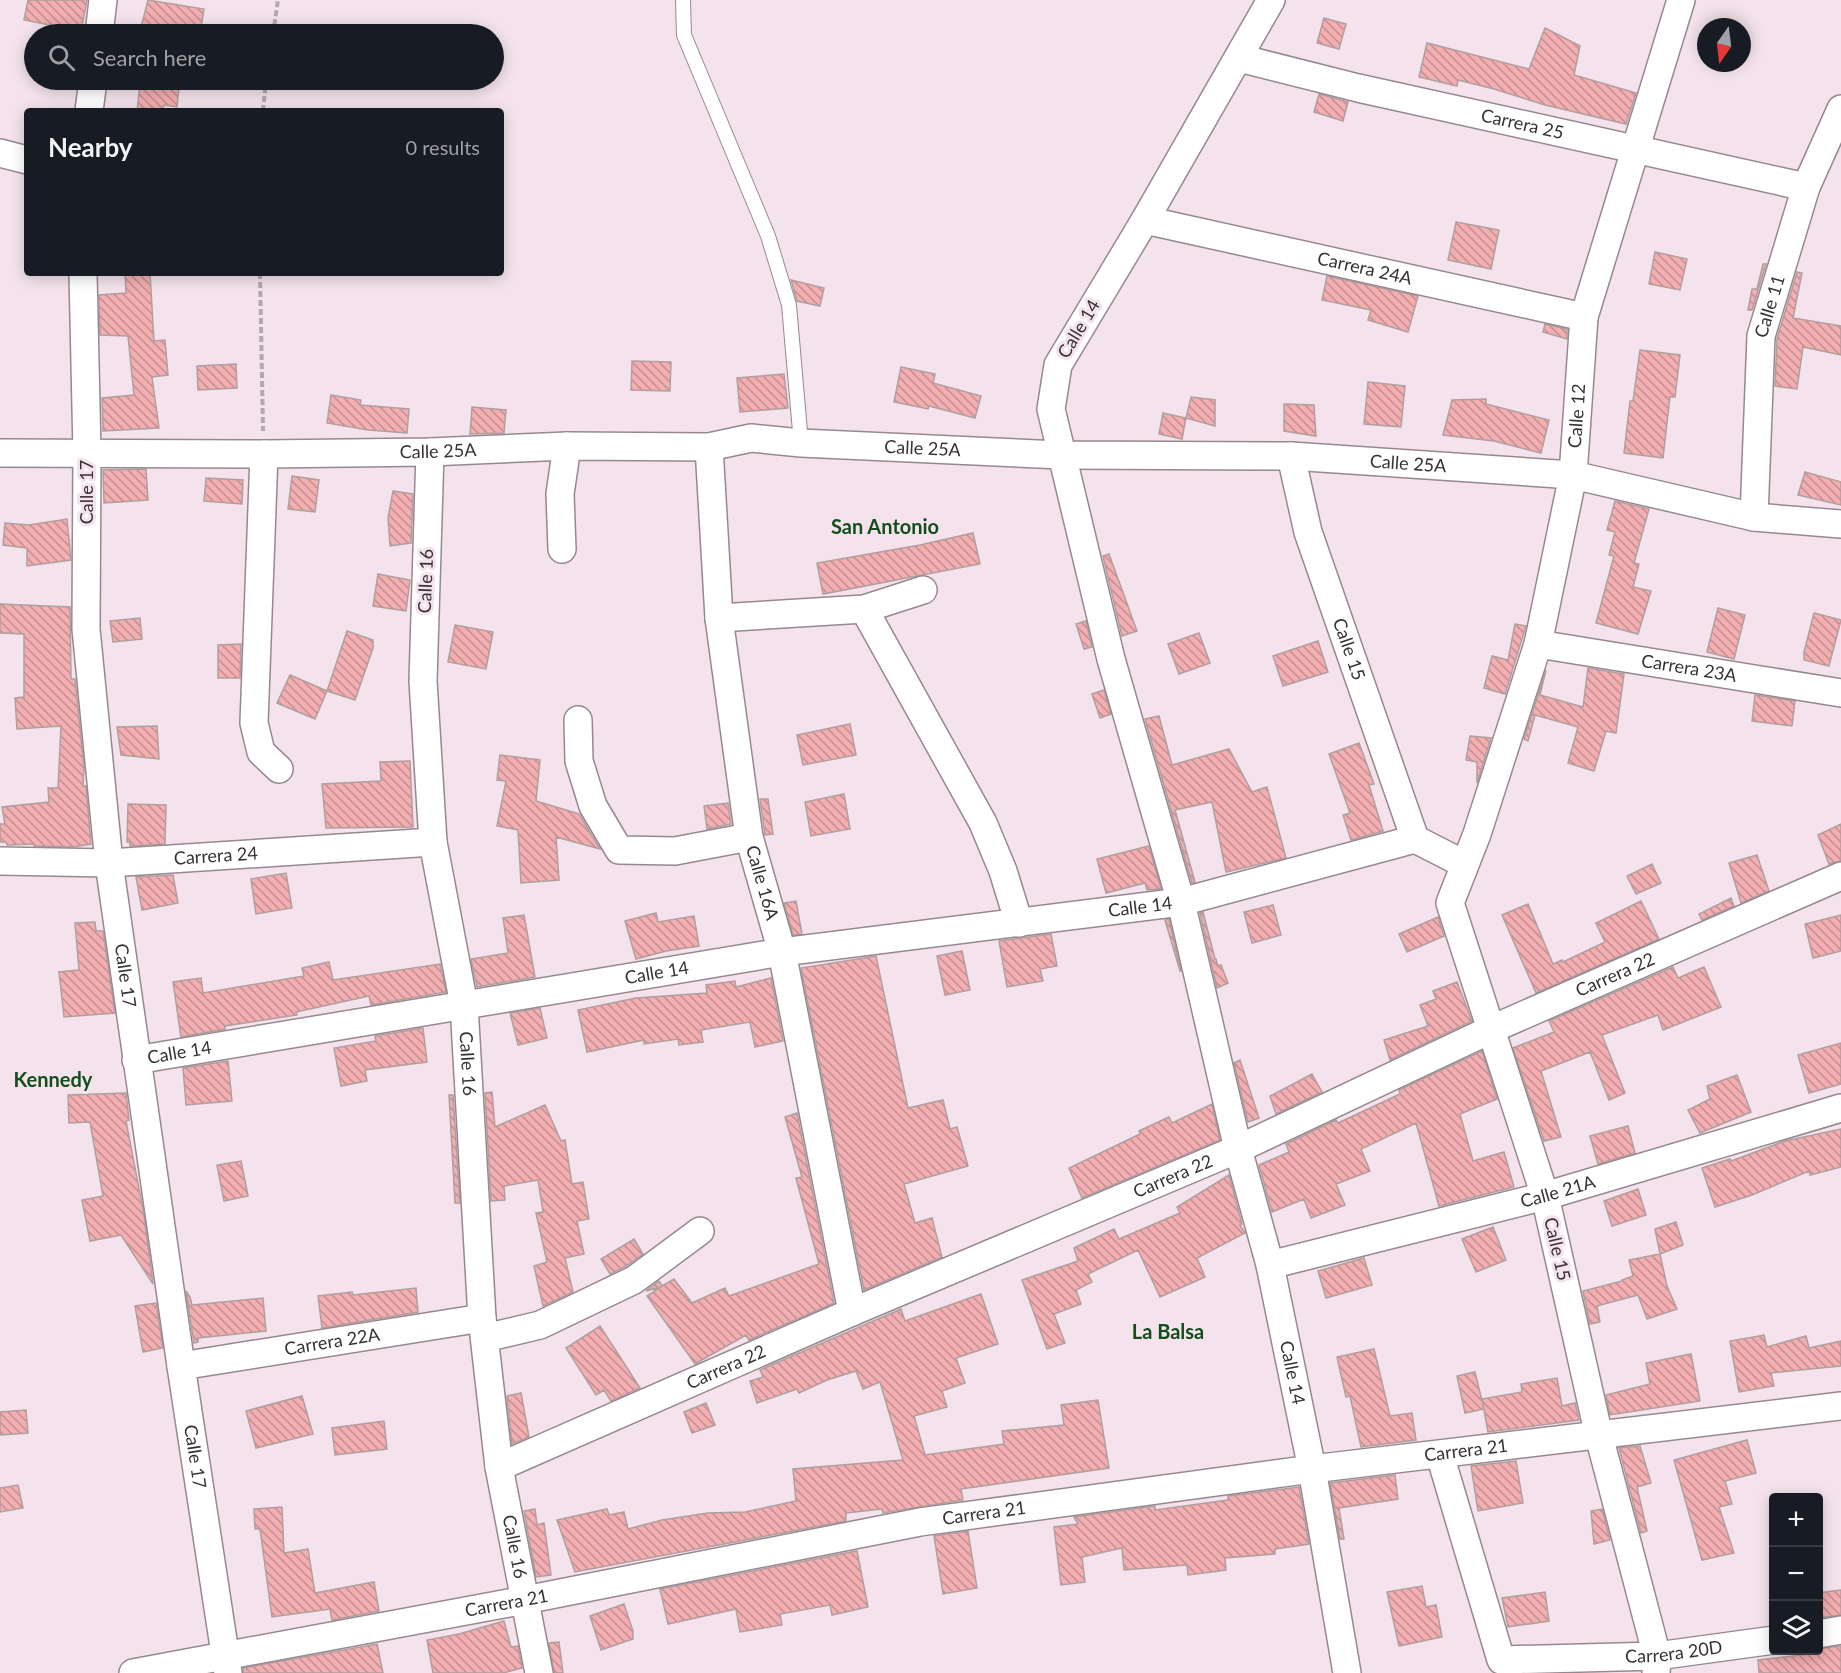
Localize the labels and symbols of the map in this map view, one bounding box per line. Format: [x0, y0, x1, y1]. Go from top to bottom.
north arrow [1697, 18, 1751, 72]
street label: Carrera 25 [1479, 104, 1566, 143]
street label: Carrera 24A [1316, 246, 1415, 289]
street label: Calle 11 [1749, 272, 1789, 340]
street label: Calle 14 [1052, 295, 1104, 362]
street label: Calle 12 [1563, 383, 1589, 449]
street label: Calle 25A [884, 435, 962, 460]
street label: Calle 25A [399, 438, 478, 462]
street label: Calle 25A [1369, 449, 1448, 477]
street label: Calle 17 [75, 460, 97, 524]
district label: San Antonio [831, 514, 939, 538]
street label: Calle 16 [413, 548, 437, 614]
street label: Calle 15 [1329, 615, 1371, 683]
street label: Carrera 23A [1640, 649, 1739, 686]
street label: Carrera 24 [173, 841, 258, 869]
street label: Calle 16A [742, 843, 784, 923]
street label: Calle 14 [1107, 891, 1173, 921]
street label: Calle 17 [111, 942, 142, 1009]
street label: Carrera 22 [1572, 947, 1658, 1001]
street label: Calle 14 [623, 956, 690, 988]
street label: Calle 16 [456, 1031, 481, 1096]
street label: Calle 14 [146, 1036, 213, 1068]
district label: Kennedy [14, 1067, 93, 1091]
street label: Carrera 22 [1130, 1149, 1216, 1202]
street label: Calle 21A [1518, 1169, 1598, 1212]
street label: Calle 15 [1540, 1215, 1576, 1283]
district label: La Balsa [1132, 1319, 1204, 1343]
street label: Carrera 22A [283, 1322, 382, 1359]
street label: Carrera 22 [683, 1339, 769, 1393]
street label: Calle 14 [1276, 1339, 1310, 1406]
street label: Calle 17 [180, 1423, 212, 1490]
street label: Carrera 21 [1423, 1434, 1509, 1466]
street label: Carrera 21 [941, 1496, 1027, 1529]
street label: Calle 16 [499, 1513, 532, 1580]
street label: Carrera 21 [463, 1584, 550, 1621]
street label: Carrera 20D [1625, 1635, 1724, 1667]

